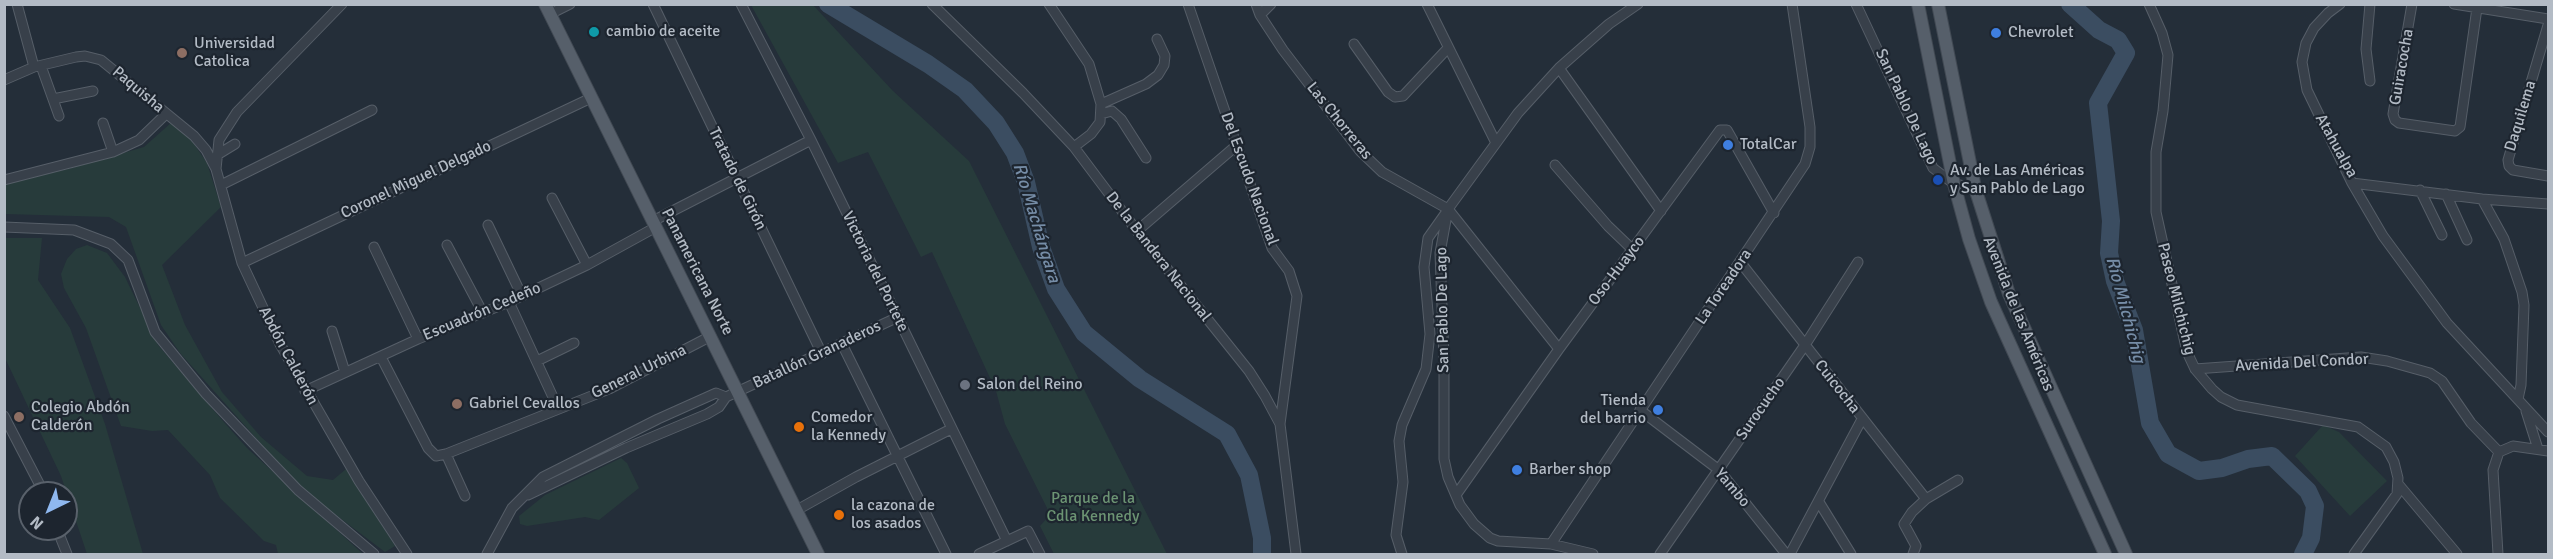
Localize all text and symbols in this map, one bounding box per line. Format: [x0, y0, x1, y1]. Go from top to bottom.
place label: cambio de aceite [606, 22, 720, 42]
place label: Chevrolet [2008, 23, 2074, 43]
marker: cambio de aceite [587, 25, 601, 39]
marker: Chevrolet [1989, 26, 2003, 40]
street label: Guiracocha [2386, 27, 2418, 107]
place label: Universidad Catolica [194, 34, 275, 72]
marker: Universidad Catolica [175, 46, 189, 60]
street label: San Pablo De Lago [1871, 46, 1941, 168]
street label: Paquisha [108, 63, 168, 117]
street label: Las Chorreras [1302, 78, 1376, 164]
street label: Daquilema [2501, 78, 2541, 154]
street label: Del Escudo Nacional [1216, 110, 1282, 248]
street label: Atahualpa [2311, 111, 2361, 181]
street label: Tratado de Girón [704, 124, 770, 234]
place label: TotalCar [1740, 135, 1797, 155]
street label: Coronel Miguel Delgado [338, 137, 494, 223]
marker: TotalCar [1721, 138, 1735, 152]
water label: Río Machángara [1008, 161, 1064, 285]
place label: Av. de Las Américas y San Pablo de Lago [1950, 161, 2085, 199]
marker: Av. de Las Américas y San Pablo de Lago [1931, 173, 1945, 187]
street label: De la Bandera Nacional [1101, 188, 1215, 326]
street label: Panamericana Norte [657, 205, 737, 339]
street label: Victoria del Portete [837, 209, 913, 335]
street label: Oso-Huayco [1585, 232, 1649, 310]
street label: Avenida de las Américas [1978, 234, 2058, 394]
street label: Paseo Milchichig [2153, 241, 2199, 357]
street label: La Toreadora [1692, 246, 1756, 328]
street label: San Pablo De Lago [1432, 247, 1454, 373]
water label: Río Milchichig [2100, 254, 2150, 366]
street label: Escuadrón Cedeño [420, 279, 544, 345]
street label: Abdón Calderón [254, 304, 322, 408]
street label: Batallón Granaderos [750, 317, 884, 393]
street label: General Urbina [588, 341, 690, 403]
street label: Avenida Del Condor [2235, 350, 2369, 376]
street label: Cuicocha [1810, 356, 1864, 418]
street label: Surocucho [1732, 374, 1790, 444]
place label: Salon del Reino [977, 375, 1083, 395]
marker: Salon del Reino [958, 378, 972, 392]
place label: Tienda del barrio [1580, 391, 1646, 429]
place label: Gabriel Cevallos [469, 394, 580, 414]
marker: Gabriel Cevallos [450, 397, 464, 411]
place label: Colegio Abdón Calderón [31, 398, 130, 436]
marker: Tienda del barrio [1651, 403, 1665, 417]
place label: Comedor la Kennedy [811, 408, 886, 446]
marker: Colegio Abdón Calderón [12, 410, 26, 424]
marker: Comedor la Kennedy [792, 420, 806, 434]
place label: Barber shop [1529, 460, 1611, 480]
marker: Barber shop [1510, 463, 1524, 477]
street label: Yambo [1710, 465, 1754, 511]
north arrow [18, 481, 78, 541]
park label: Parque de la Cdla Kennedy [1046, 489, 1140, 527]
place label: la cazona de los asados [851, 496, 935, 534]
marker: la cazona de los asados [832, 508, 846, 522]
text: N [26, 512, 48, 534]

